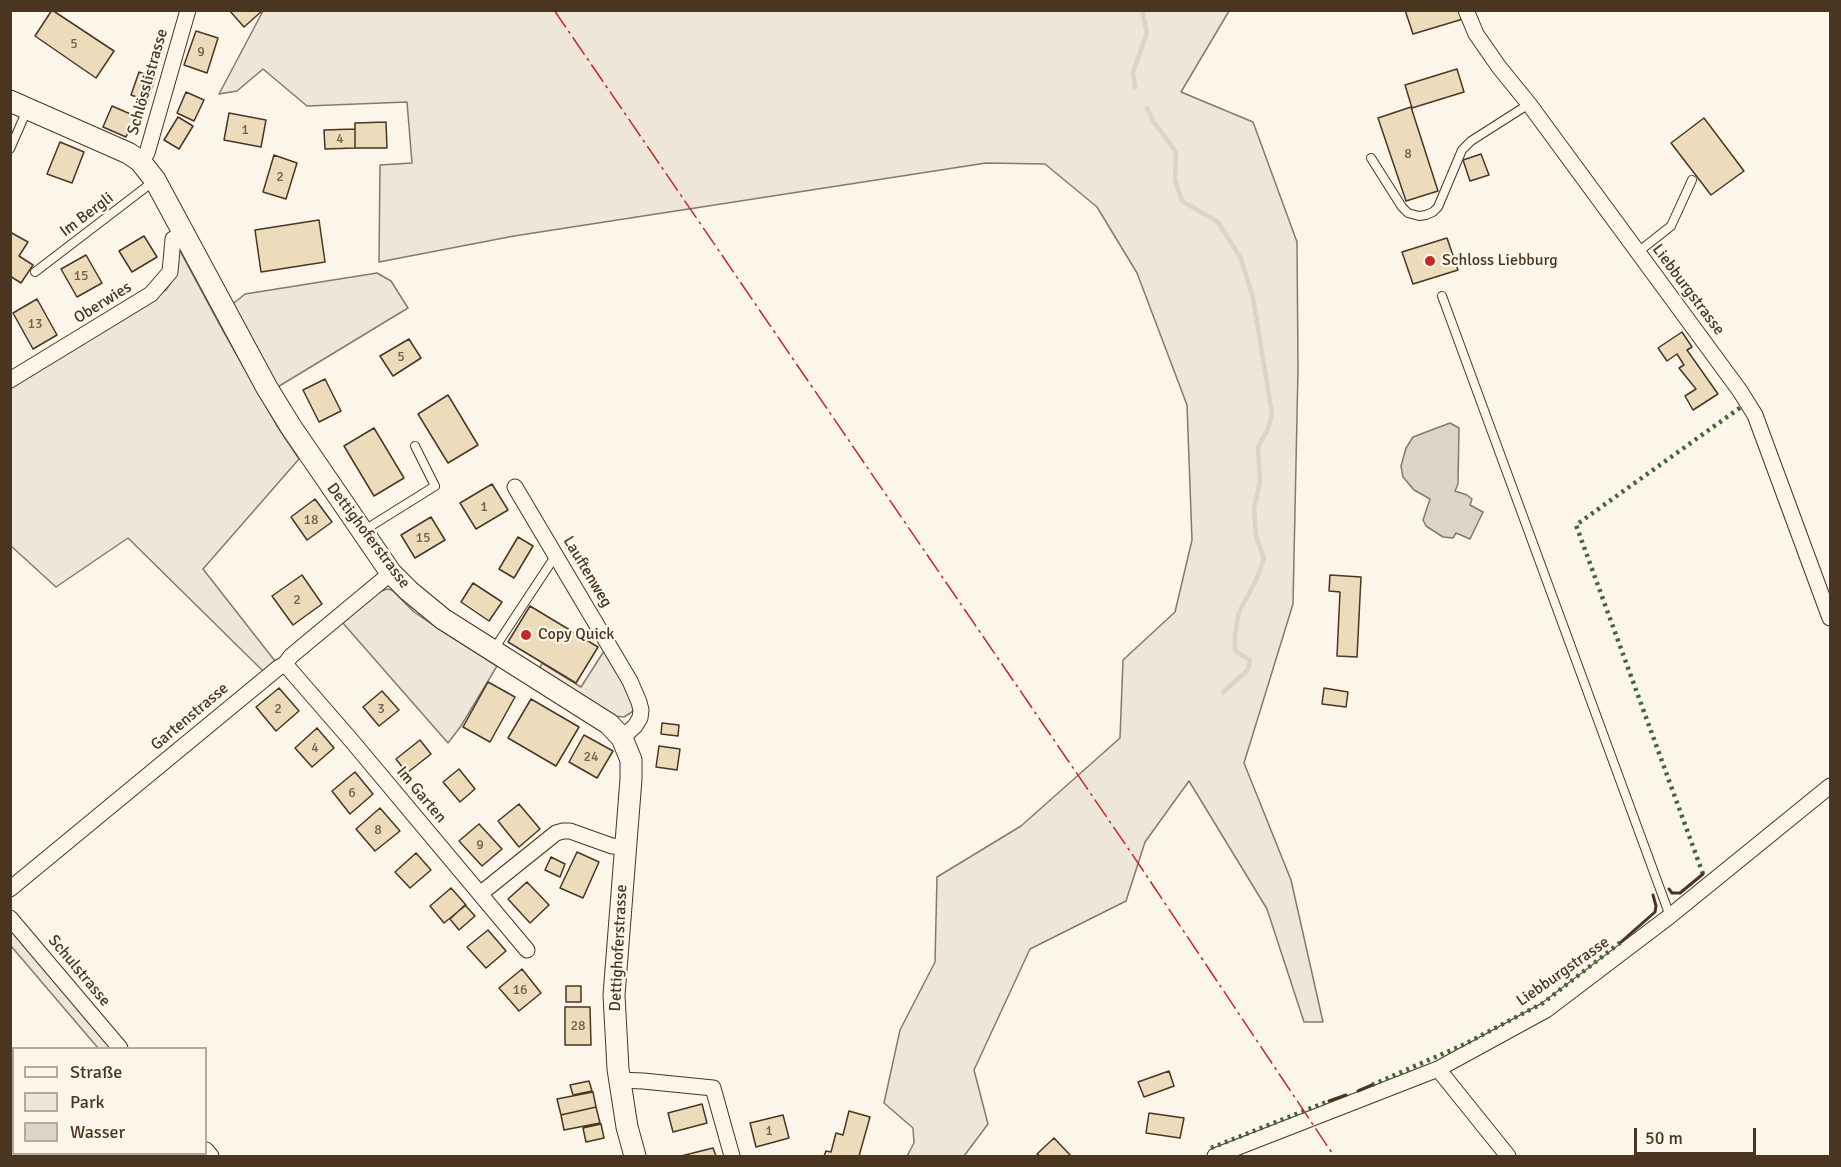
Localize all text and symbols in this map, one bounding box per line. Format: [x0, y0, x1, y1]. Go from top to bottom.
street label: Schlösslistrasse [124, 27, 172, 137]
house number: 5 [70, 36, 78, 52]
house number: 9 [197, 44, 205, 60]
house number: 1 [241, 122, 249, 138]
house number: 4 [336, 131, 344, 147]
house number: 8 [1404, 146, 1412, 162]
house number: 2 [276, 169, 284, 185]
street label: Im Bergli [57, 189, 117, 241]
street label: Liebburgstrasse [1648, 241, 1728, 339]
place label: Schloss Liebburg [1442, 251, 1558, 271]
marker: Schloss Liebburg [1423, 254, 1437, 268]
house number: 15 [73, 268, 89, 284]
street label: Oberwies [71, 278, 135, 328]
house number: 13 [27, 316, 43, 332]
house number: 5 [397, 349, 405, 365]
street label: Dettighoferstrasse [322, 480, 414, 592]
house number: 1 [480, 499, 488, 515]
house number: 18 [303, 512, 319, 528]
house number: 15 [415, 530, 431, 546]
street label: Lauftenweg [558, 533, 616, 611]
house number: 2 [293, 592, 301, 608]
place label: Copy Quick [538, 625, 614, 645]
marker: Copy Quick [519, 628, 533, 642]
street label: Gartenstrasse [147, 679, 233, 755]
house number: 2 [274, 701, 282, 717]
house number: 3 [377, 701, 385, 717]
house number: 4 [311, 740, 319, 756]
house number: 24 [583, 749, 599, 765]
street label: Im Garten [392, 763, 450, 827]
house number: 6 [348, 785, 356, 801]
house number: 8 [374, 822, 382, 838]
house number: 9 [476, 837, 484, 853]
street label: Dettighoferstrasse [606, 884, 632, 1012]
street label: Schulstrasse [44, 931, 114, 1011]
street label: Liebburgstrasse [1513, 933, 1613, 1011]
house number: 16 [512, 982, 528, 998]
house number: 28 [570, 1018, 586, 1034]
legend [12, 1047, 207, 1155]
text: Straße [70, 1061, 122, 1083]
text: Park [70, 1091, 105, 1113]
scale bar [1637, 1116, 1758, 1154]
text: Wasser [70, 1121, 125, 1143]
house number: 1 [765, 1123, 773, 1139]
text: 50 m [1645, 1127, 1683, 1149]

